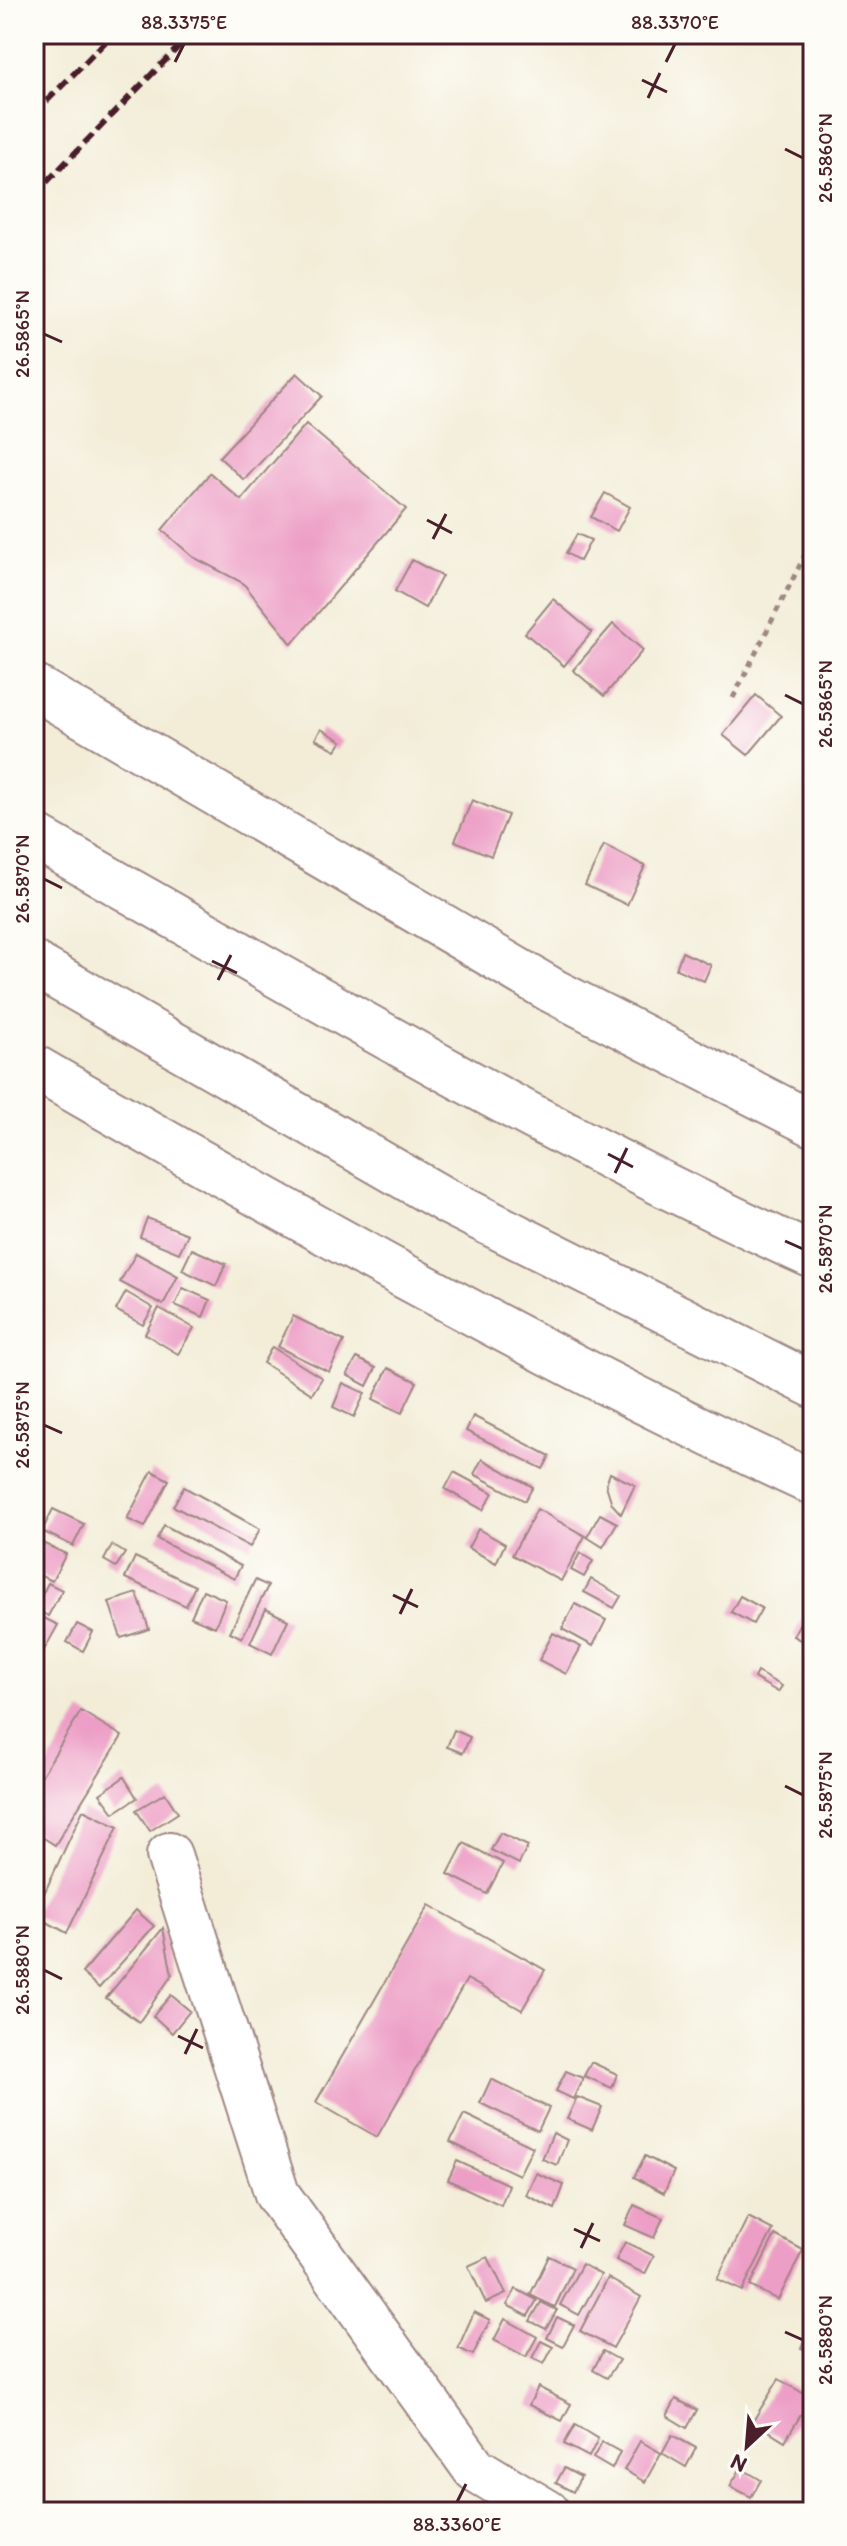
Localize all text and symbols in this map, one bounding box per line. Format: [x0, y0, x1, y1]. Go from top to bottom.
text: 88.3375°E [141, 10, 227, 34]
text: 88.3370°E [631, 10, 719, 34]
text: 26.5860°N [813, 113, 837, 203]
text: 26.5865°N [10, 290, 34, 378]
text: 26.5865°N [813, 660, 837, 748]
text: 26.5870°N [10, 834, 34, 924]
text: 26.5870°N [813, 1204, 837, 1294]
text: 26.5875°N [10, 1381, 34, 1469]
text: 26.5875°N [813, 1751, 837, 1839]
text: 26.5880°N [10, 1925, 34, 2015]
text: 26.5880°N [813, 2295, 837, 2385]
north arrow [707, 2406, 787, 2486]
text: N [726, 2448, 751, 2479]
text: 88.3360°E [413, 2512, 501, 2536]

